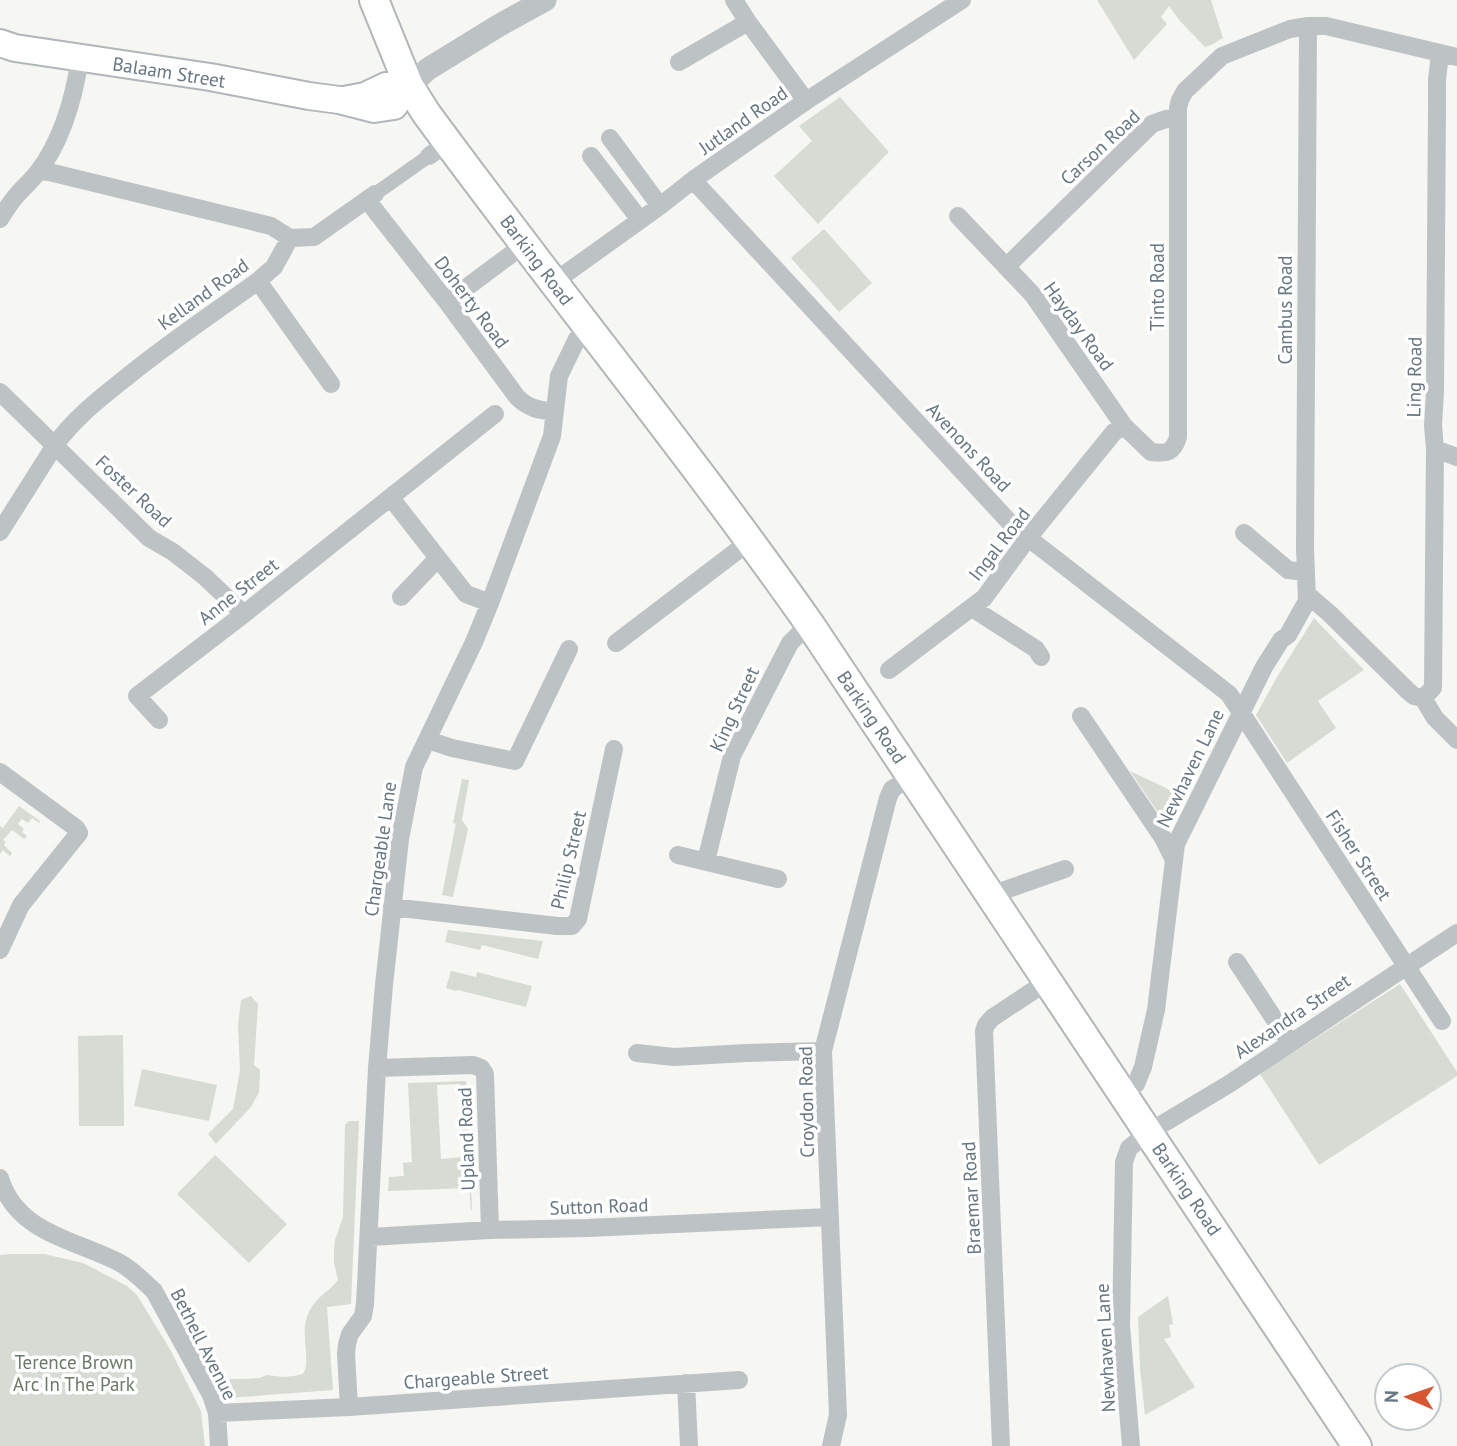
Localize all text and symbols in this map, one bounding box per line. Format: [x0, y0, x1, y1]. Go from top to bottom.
street label: Balaam Street [111, 51, 228, 93]
street label: Jutland Road [693, 81, 792, 160]
street label: Carson Road [1055, 104, 1145, 190]
street label: Barking Road [495, 210, 579, 310]
street label: Tinto Road [1145, 243, 1169, 331]
street label: Doherty Road [429, 251, 515, 353]
street label: Kelland Road [153, 253, 253, 335]
street label: Cambus Road [1273, 255, 1297, 365]
street label: Hayday Road [1039, 277, 1119, 375]
street label: Ling Road [1401, 336, 1427, 418]
street label: Avenons Road [922, 397, 1016, 497]
street label: Foster Road [91, 450, 177, 532]
street label: Ingal Road [963, 503, 1035, 585]
street label: Anne Street [193, 552, 283, 630]
street label: King Street [704, 662, 764, 755]
street label: Barking Road [832, 666, 912, 768]
street label: Newhaven Lane [1151, 705, 1229, 831]
street label: Chargeable Lane [359, 780, 401, 918]
street label: Fisher Street [1321, 805, 1397, 905]
street label: Philip Street [545, 808, 591, 912]
street label: Alexandra Street [1229, 968, 1355, 1064]
street label: Croydon Road [793, 1046, 819, 1158]
street label: Upland Road [452, 1087, 480, 1191]
street label: Barking Road [1147, 1138, 1227, 1240]
street label: Braemar Road [956, 1141, 986, 1255]
street label: Sutton Road [549, 1192, 649, 1220]
street label: Newhaven Lane [1090, 1283, 1120, 1413]
street label: Bethell Avenue [166, 1284, 242, 1404]
park label: Terence Brown Arc In The Park [13, 1350, 135, 1396]
street label: Chargeable Street [403, 1360, 550, 1394]
north arrow [1373, 1362, 1443, 1432]
text: N [1379, 1390, 1403, 1403]

